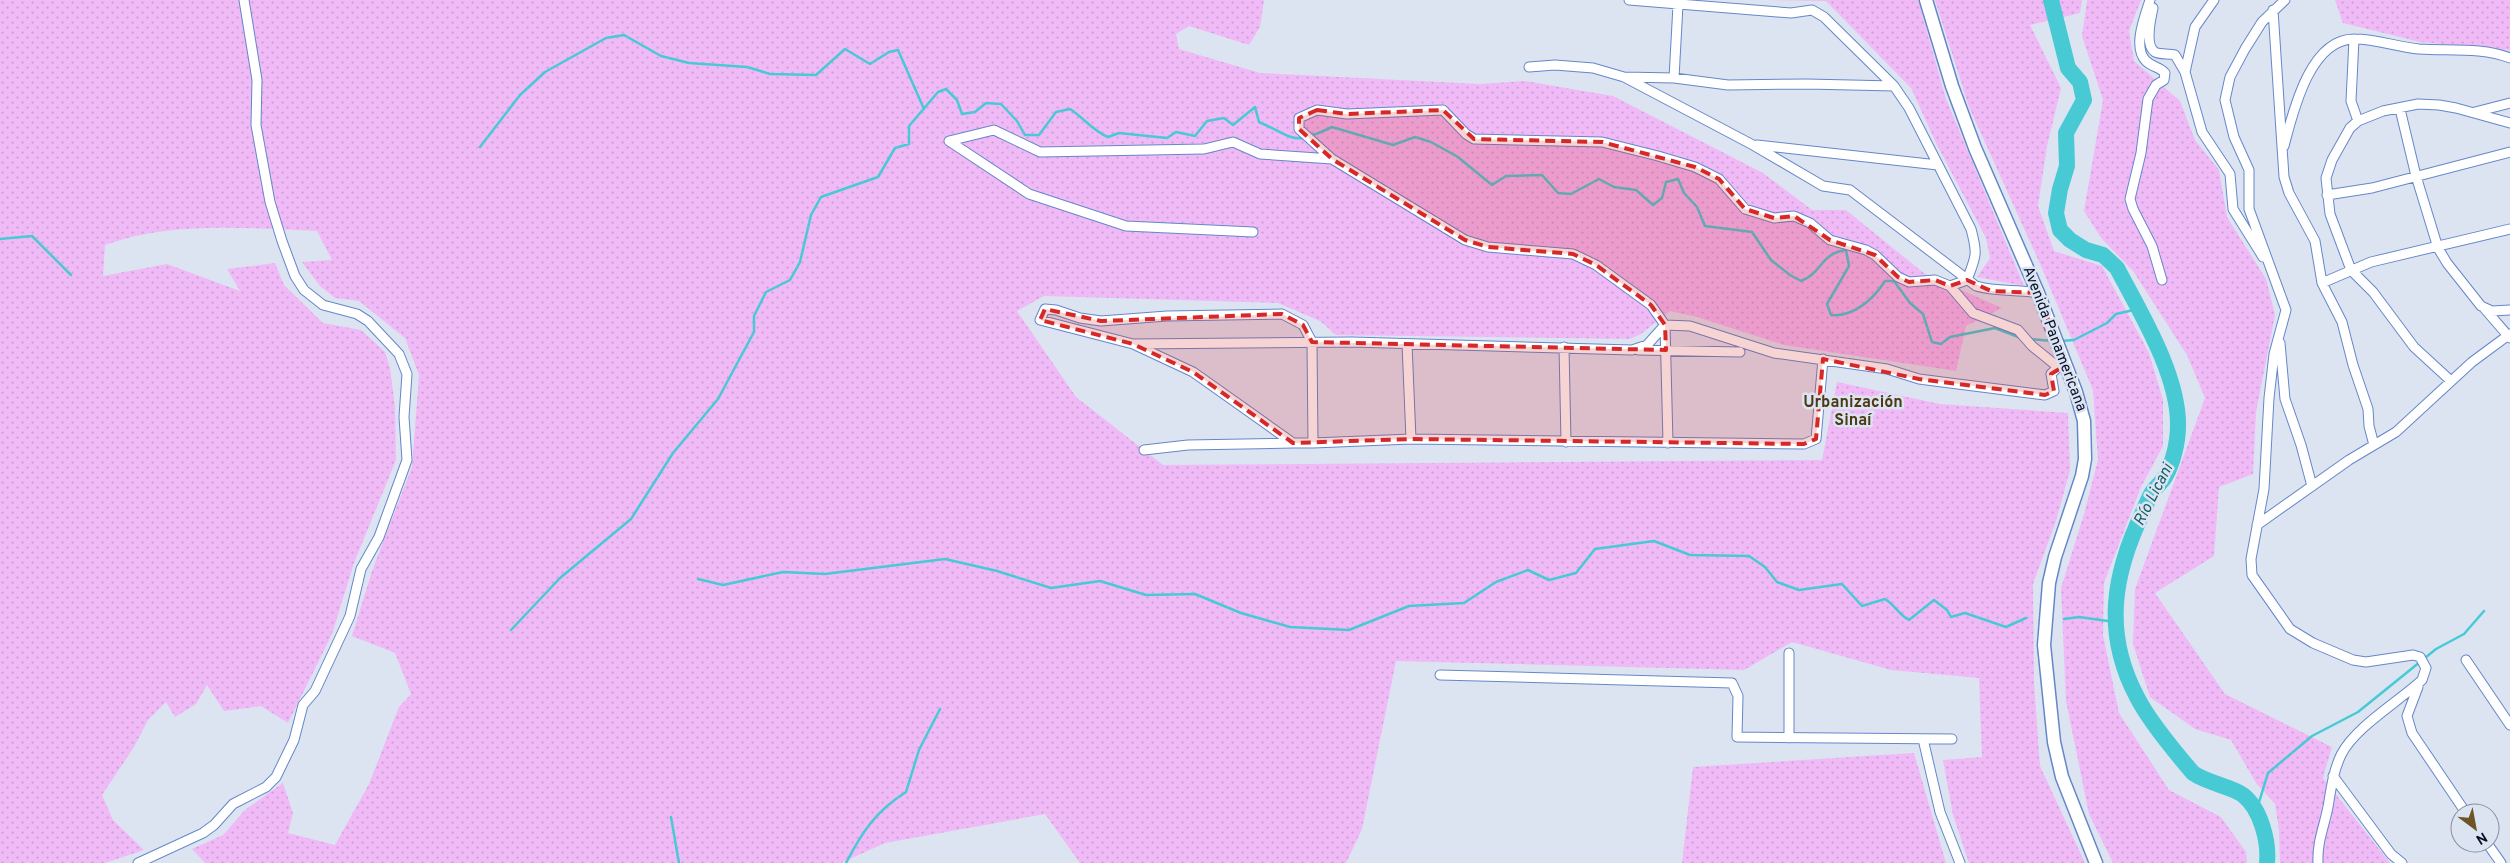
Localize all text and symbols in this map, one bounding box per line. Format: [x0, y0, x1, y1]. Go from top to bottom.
street label: Avenida Panamericana [2018, 264, 2090, 414]
district label: Urbanización Sinaí [1803, 393, 1903, 431]
water label: Río Licani [2130, 460, 2179, 529]
north arrow [2450, 803, 2500, 853]
text: N [2472, 828, 2490, 848]

